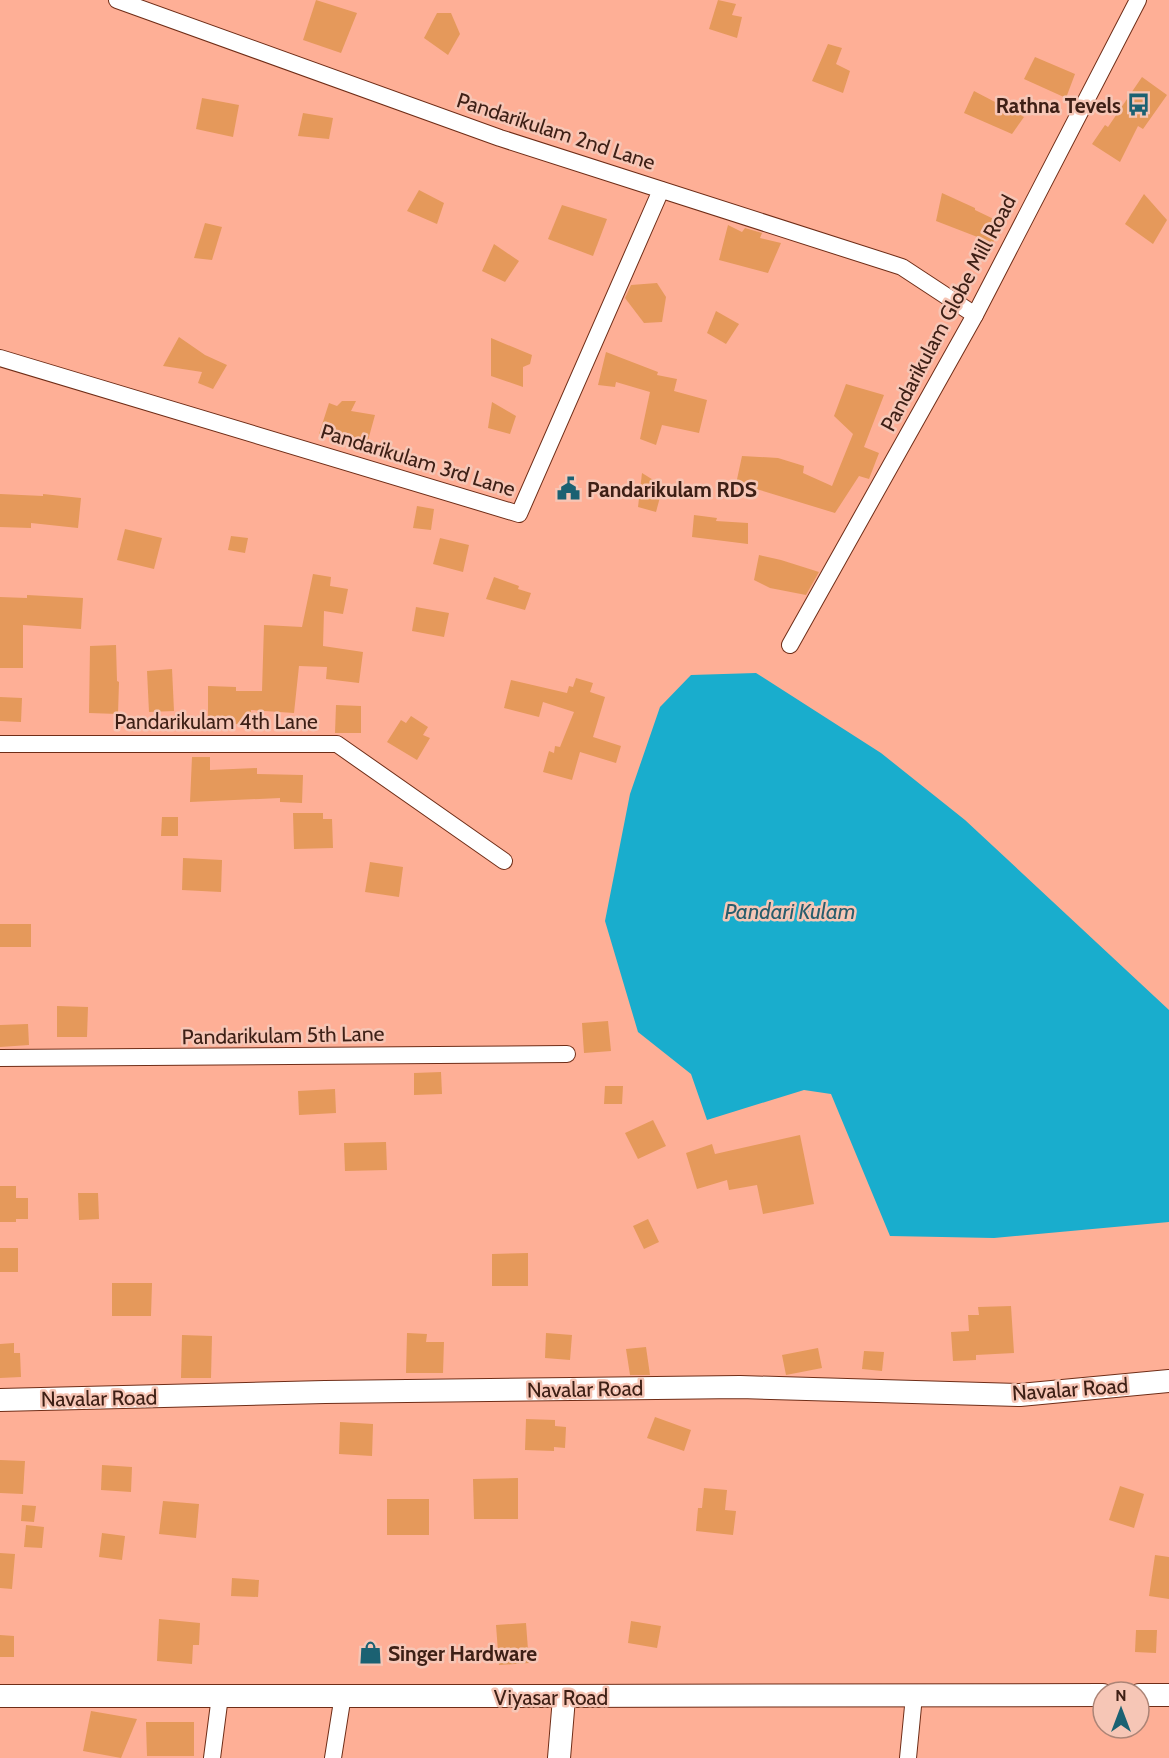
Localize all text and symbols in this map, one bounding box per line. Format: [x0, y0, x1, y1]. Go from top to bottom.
street label: Pandarikulam 2nd Lane [454, 87, 659, 175]
bus stop icon: Rathna Tevels [1126, 92, 1152, 118]
place label: Rathna Tevels [996, 93, 1121, 118]
street label: Pandarikulam Globe Mill Road [875, 191, 1021, 435]
street label: Pandarikulam 3rd Lane [318, 418, 519, 502]
public building icon: Pandarikulam RDS [556, 476, 582, 502]
place label: Pandarikulam RDS [587, 477, 757, 502]
street label: Pandarikulam 4th Lane [114, 709, 318, 734]
water label: Pandari Kulam [725, 898, 856, 925]
street label: Pandarikulam 5th Lane [182, 1021, 385, 1049]
street label: Navalar Road [1011, 1372, 1129, 1406]
street label: Navalar Road [527, 1375, 643, 1403]
street label: Navalar Road [41, 1384, 157, 1412]
shop icon: Singer Hardware [357, 1640, 383, 1666]
place label: Singer Hardware [388, 1641, 537, 1666]
north arrow [1091, 1680, 1151, 1740]
street label: Viyasar Road [494, 1685, 608, 1710]
text: N [1115, 1686, 1127, 1705]

